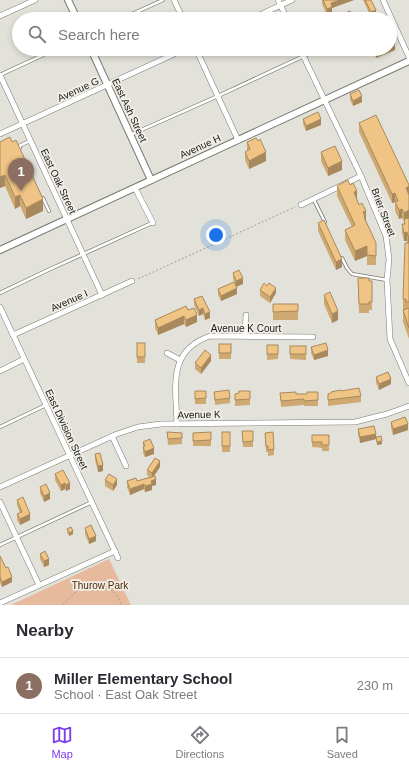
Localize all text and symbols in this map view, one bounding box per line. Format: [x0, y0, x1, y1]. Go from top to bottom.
search box [12, 12, 397, 56]
icon: search [26, 23, 48, 45]
text: Search here [58, 26, 140, 43]
street label: Avenue G [56, 75, 101, 104]
street label: East Ash Street [110, 77, 149, 144]
street label: Avenue H [178, 132, 222, 161]
street label: East Oak Street [39, 147, 79, 216]
pin: 1 [8, 158, 34, 191]
street label: Brier Street [369, 187, 398, 238]
your location [206, 225, 226, 245]
street label: Avenue I [49, 287, 89, 313]
street label: Avenue K Court [211, 323, 281, 334]
street label: East Division Street [43, 387, 90, 471]
street label: Avenue K [177, 409, 221, 420]
park label: Thurow Park [72, 580, 129, 591]
text: Nearby [16, 621, 74, 640]
text: Miller Elementary School [54, 670, 232, 687]
text: 1 [25, 678, 33, 693]
text: 230 m [357, 678, 393, 693]
text: School · East Oak Street [54, 687, 197, 702]
tab: Map [51, 724, 73, 760]
tab: Directions [175, 724, 224, 760]
tab: Saved [327, 724, 358, 760]

